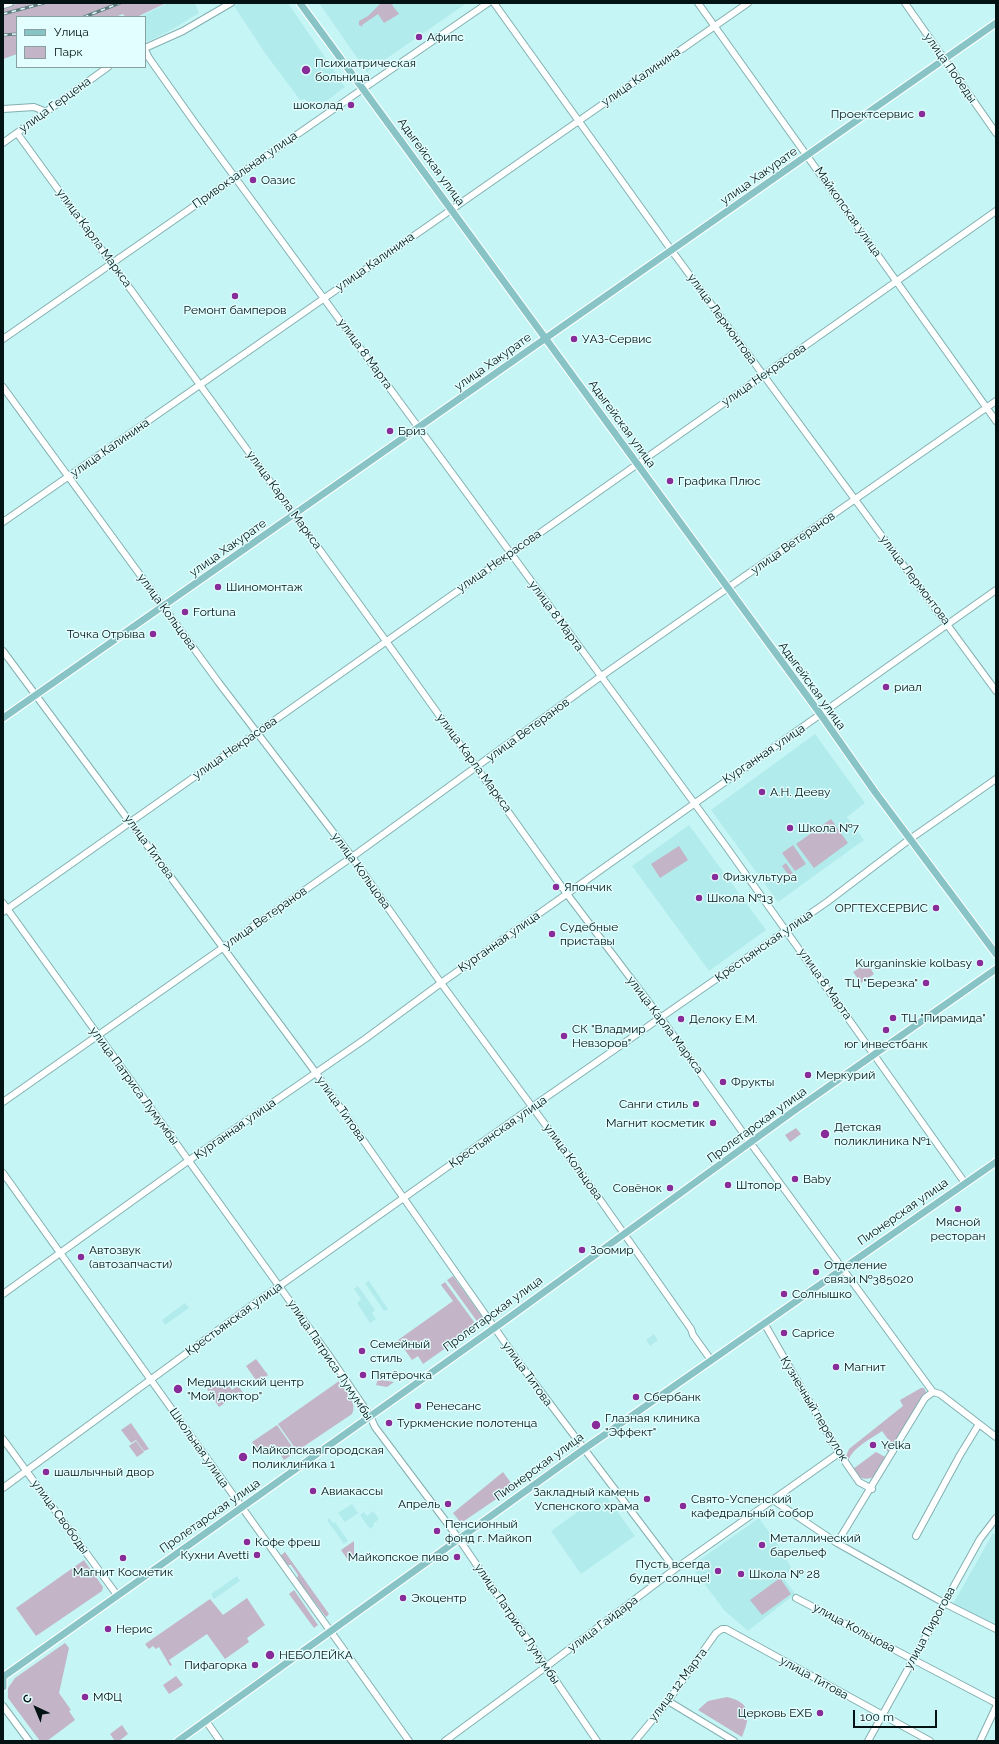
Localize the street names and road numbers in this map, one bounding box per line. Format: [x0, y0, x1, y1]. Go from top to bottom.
street label: улица Победы [921, 30, 979, 106]
street label: улица Калинина [599, 44, 683, 110]
street label: улица Герцена [16, 74, 94, 136]
street label: Адыгейская улица [394, 115, 468, 209]
street label: Привокзальная улица [190, 128, 300, 212]
street label: улица Хакурате [718, 144, 800, 208]
street label: Майкопская улица [812, 164, 884, 260]
street label: улица Карла Маркса [53, 186, 135, 290]
street label: улица Калинина [333, 229, 417, 295]
street label: улица Лермонтова [684, 271, 760, 367]
street label: улица 8 Марта [335, 316, 395, 392]
street label: улица Хакурате [452, 330, 534, 394]
street label: улица Некрасова [719, 341, 809, 409]
street label: Адыгейская улица [585, 377, 659, 471]
street label: улица Калинина [68, 415, 152, 481]
street label: улица Карла Маркса [243, 448, 325, 552]
street label: улица Ветеранов [748, 509, 838, 577]
street label: улица Хакурате [187, 516, 269, 580]
street label: улица Некрасова [454, 527, 544, 595]
street label: улица Лермонтова [877, 532, 953, 628]
street label: улица Кольцова [134, 571, 200, 653]
street label: улица 8 Марта [526, 578, 586, 654]
street label: Адыгейская улица [775, 639, 849, 733]
street label: улица Ветеранов [484, 695, 572, 765]
street label: улица Карла Маркса [433, 711, 515, 815]
street label: улица Некрасова [190, 714, 280, 782]
street label: Курганная улица [720, 721, 808, 787]
street label: улица Титова [121, 812, 177, 882]
street label: улица Кольцова [328, 830, 394, 912]
street label: улица Ветеранов [220, 884, 310, 952]
street label: Крестьянская улица [712, 907, 816, 985]
street label: Курганная улица [455, 909, 543, 975]
street label: улица 8 Марта [795, 946, 855, 1022]
street label: улица Карла Маркса [624, 973, 706, 1077]
street label: улица Патриса Лумумбы [86, 1024, 182, 1148]
street label: улица Титова [313, 1074, 369, 1144]
street label: Пролетарская улица [705, 1084, 809, 1166]
street label: Крестьянская улица [446, 1093, 550, 1171]
street label: Курганная улица [191, 1096, 279, 1162]
street label: улица Кольцова [540, 1121, 606, 1203]
street label: Пионерская улица [855, 1175, 951, 1249]
street label: Пролетарская улица [441, 1273, 545, 1355]
street label: Крестьянская улица [183, 1279, 285, 1359]
street label: улица Патриса Лумумбы [284, 1297, 376, 1423]
street label: улица Титова [499, 1339, 555, 1409]
street label: Кузнечный переулок [777, 1354, 851, 1464]
street label: Школьная улица [166, 1405, 232, 1491]
street label: Пионерская улица [492, 1430, 586, 1504]
street label: Пролетарская улица [157, 1476, 263, 1556]
street label: улица Свободы [28, 1477, 92, 1557]
street label: улица Патриса Лумумбы [471, 1561, 563, 1687]
street label: улица Пирогова [901, 1584, 959, 1672]
street label: улица Гайдара [565, 1593, 641, 1655]
street label: улица Кольцова [810, 1600, 898, 1656]
street label: улица 12 Марта [646, 1645, 710, 1725]
street label: улица Титова [777, 1653, 851, 1703]

